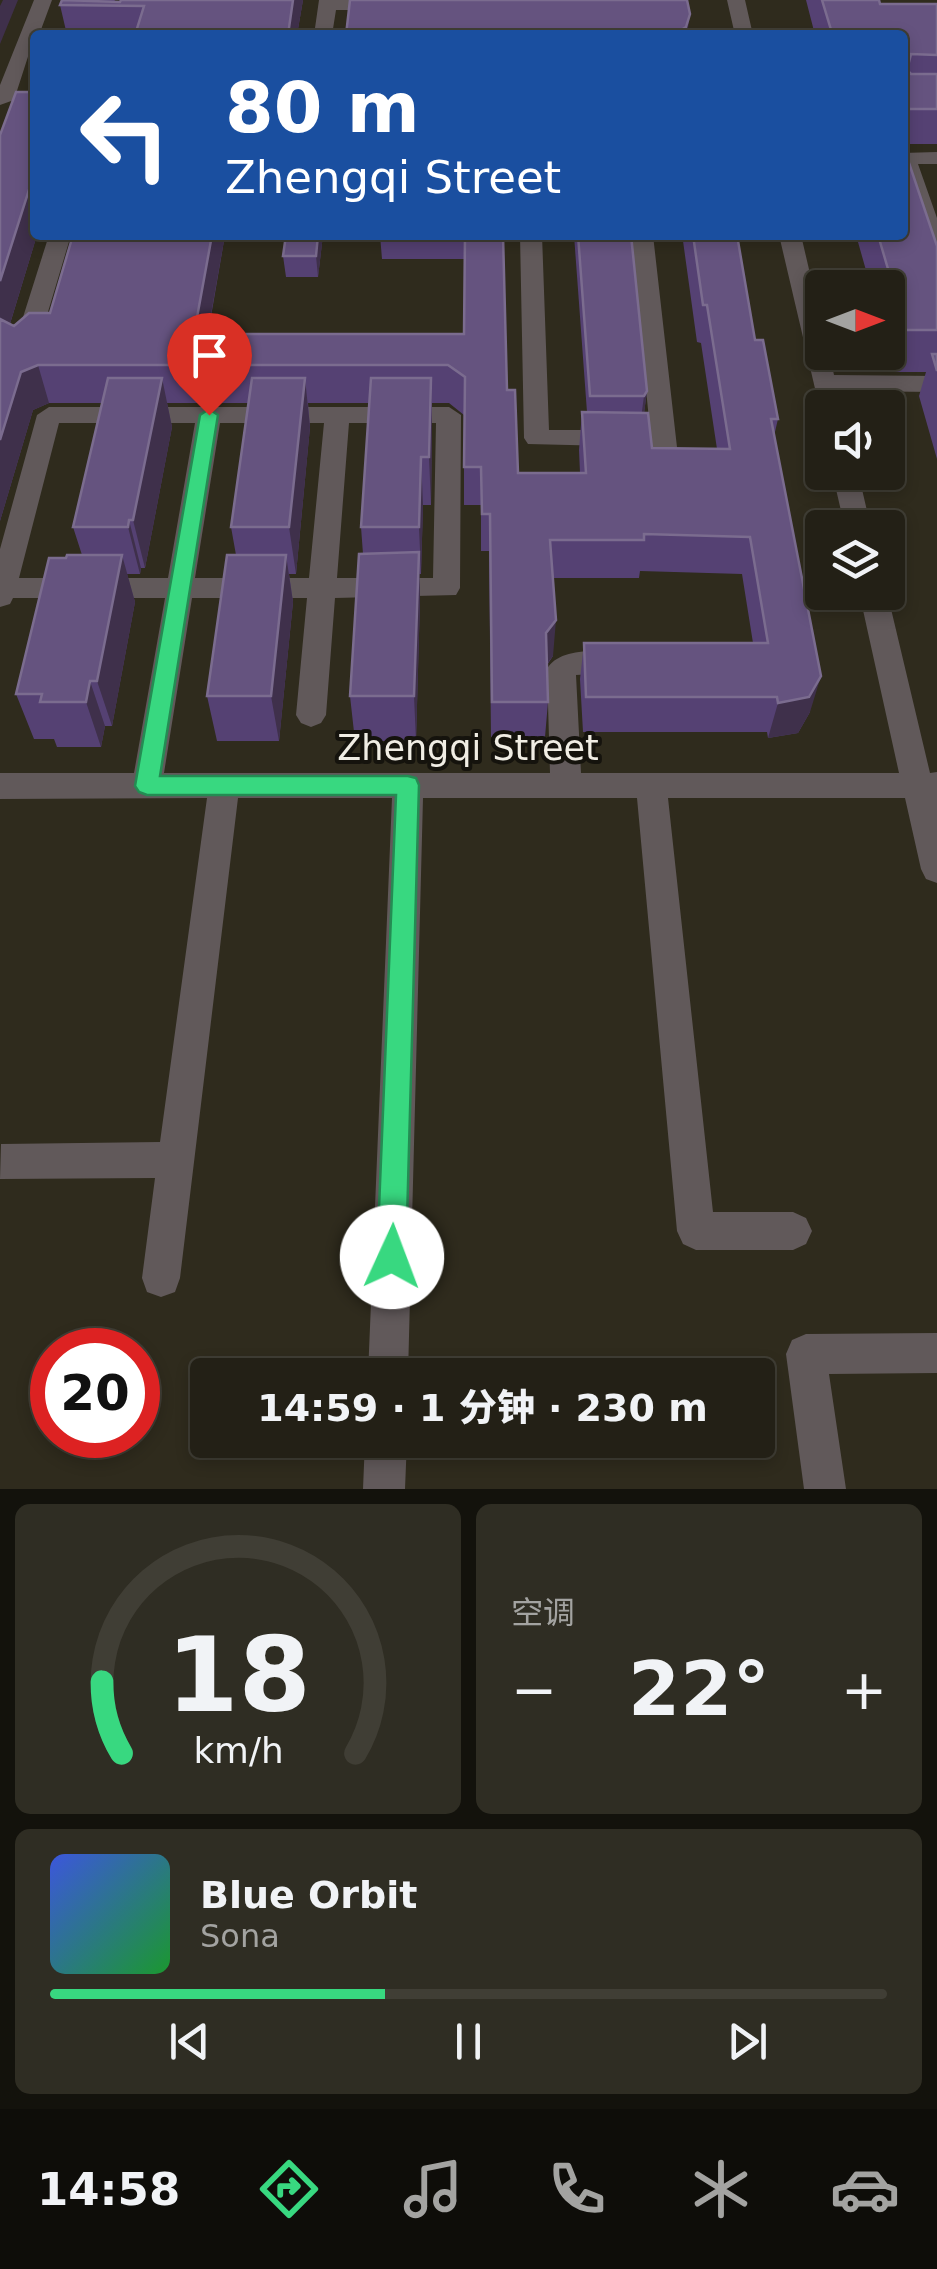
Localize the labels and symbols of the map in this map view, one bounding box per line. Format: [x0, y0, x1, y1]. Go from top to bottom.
north arrow [805, 270, 905, 370]
pin [167, 313, 252, 416]
street label: Zhengqi Street [337, 728, 599, 768]
position arrow [340, 1205, 444, 1309]
speed limit sign: 20 [30, 1328, 160, 1458]

